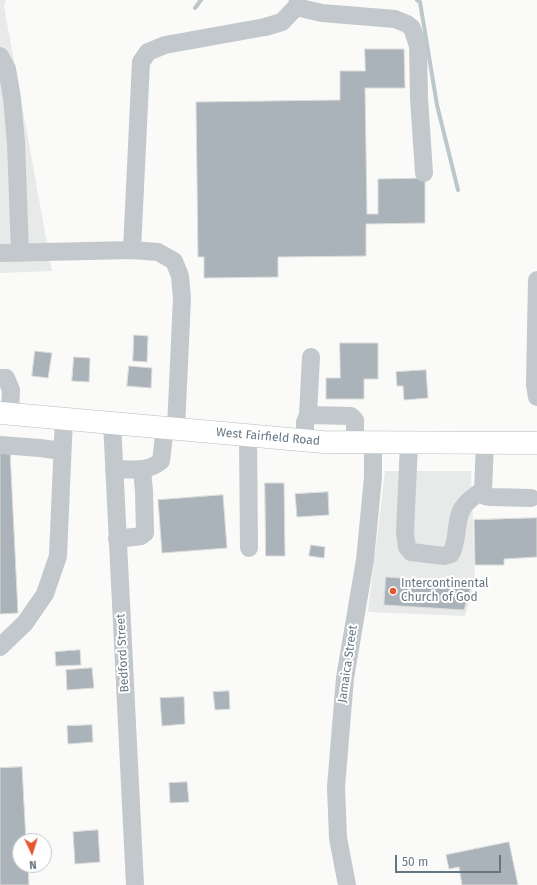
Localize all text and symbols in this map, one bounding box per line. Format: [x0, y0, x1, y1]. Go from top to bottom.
street label: West Fairfield Road [216, 425, 320, 449]
place label: Intercontinental Church of God [401, 577, 489, 605]
marker: Intercontinental Church of God [388, 586, 398, 596]
street label: Bedford Street [114, 613, 132, 693]
street label: Jamaica Street [335, 624, 361, 704]
north arrow [12, 833, 52, 873]
scale bar [397, 847, 503, 873]
text: 50 m [402, 855, 428, 869]
text: N [29, 858, 37, 871]

